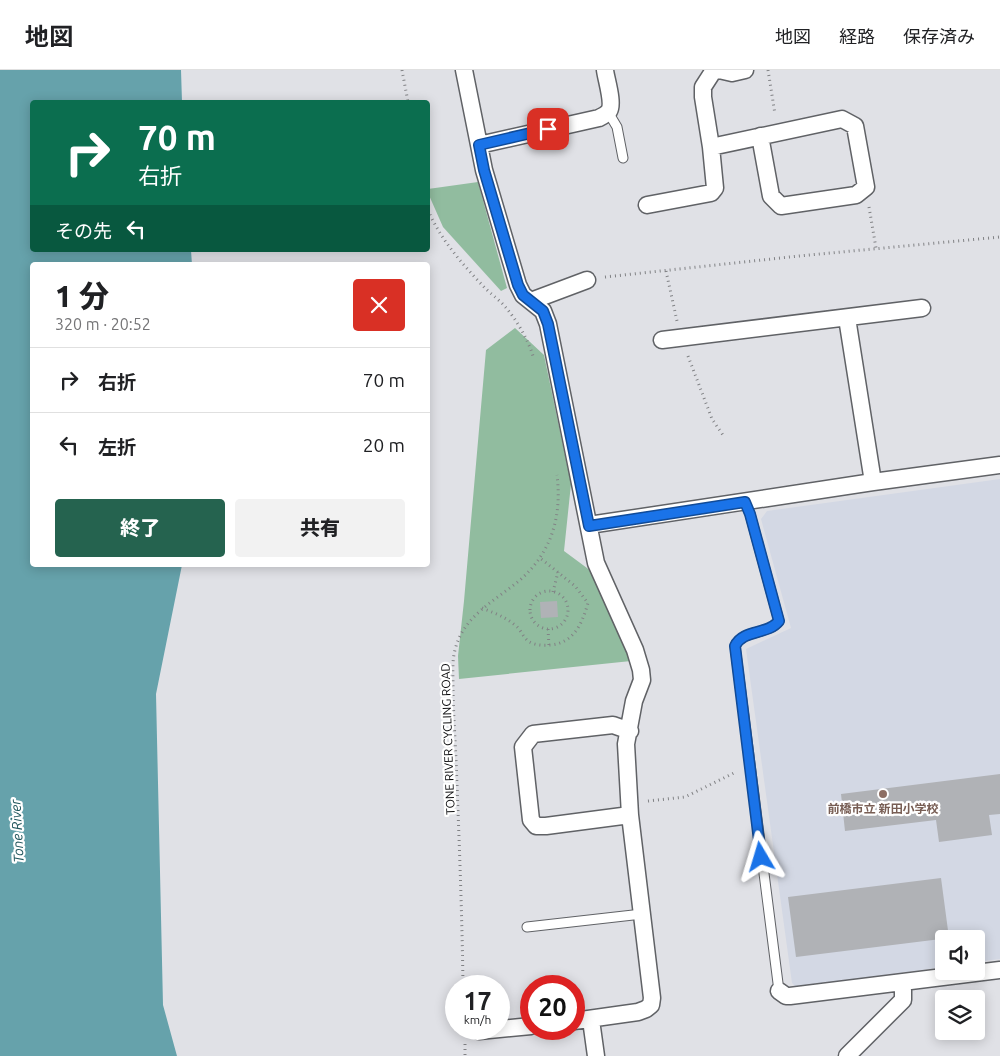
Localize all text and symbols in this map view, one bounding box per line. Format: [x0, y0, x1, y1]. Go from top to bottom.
text: 地図 [25, 23, 73, 50]
text: 地図 [775, 26, 811, 46]
text: 経路 [839, 26, 875, 46]
text: 保存済み [903, 26, 975, 46]
pin [527, 108, 569, 150]
icon: arrive [534, 115, 562, 143]
text: 70 m [138, 117, 216, 157]
icon: right [55, 120, 120, 185]
text: 右折 [138, 163, 182, 188]
icon: left [122, 215, 150, 243]
text: その先 [55, 220, 112, 242]
text: 1 分 [55, 279, 109, 313]
button: close [353, 279, 405, 331]
text: 320 m · 20:52 [55, 315, 151, 333]
icon: right [55, 366, 83, 394]
text: 70 m [363, 369, 405, 391]
text: 右折 [98, 371, 136, 393]
icon: left [55, 431, 83, 459]
text: 20 m [363, 434, 405, 456]
text: 左折 [98, 436, 136, 458]
button: 終了 [55, 499, 225, 557]
button: 共有 [235, 499, 405, 557]
street label: TONE RIVER CYCLING ROAD [438, 663, 457, 815]
marker: 前橋市立 新田小学校 [877, 788, 889, 800]
water label: Tone River [7, 798, 27, 863]
place label: 前橋市立 新田小学校 [828, 802, 938, 815]
position arrow [734, 830, 786, 882]
map controls [935, 930, 985, 1040]
button: sound [935, 930, 985, 980]
speed limit sign: 20 [520, 975, 585, 1040]
text: 17 [463, 987, 492, 1015]
button: layers [935, 990, 985, 1040]
text: km/h [464, 1013, 491, 1026]

